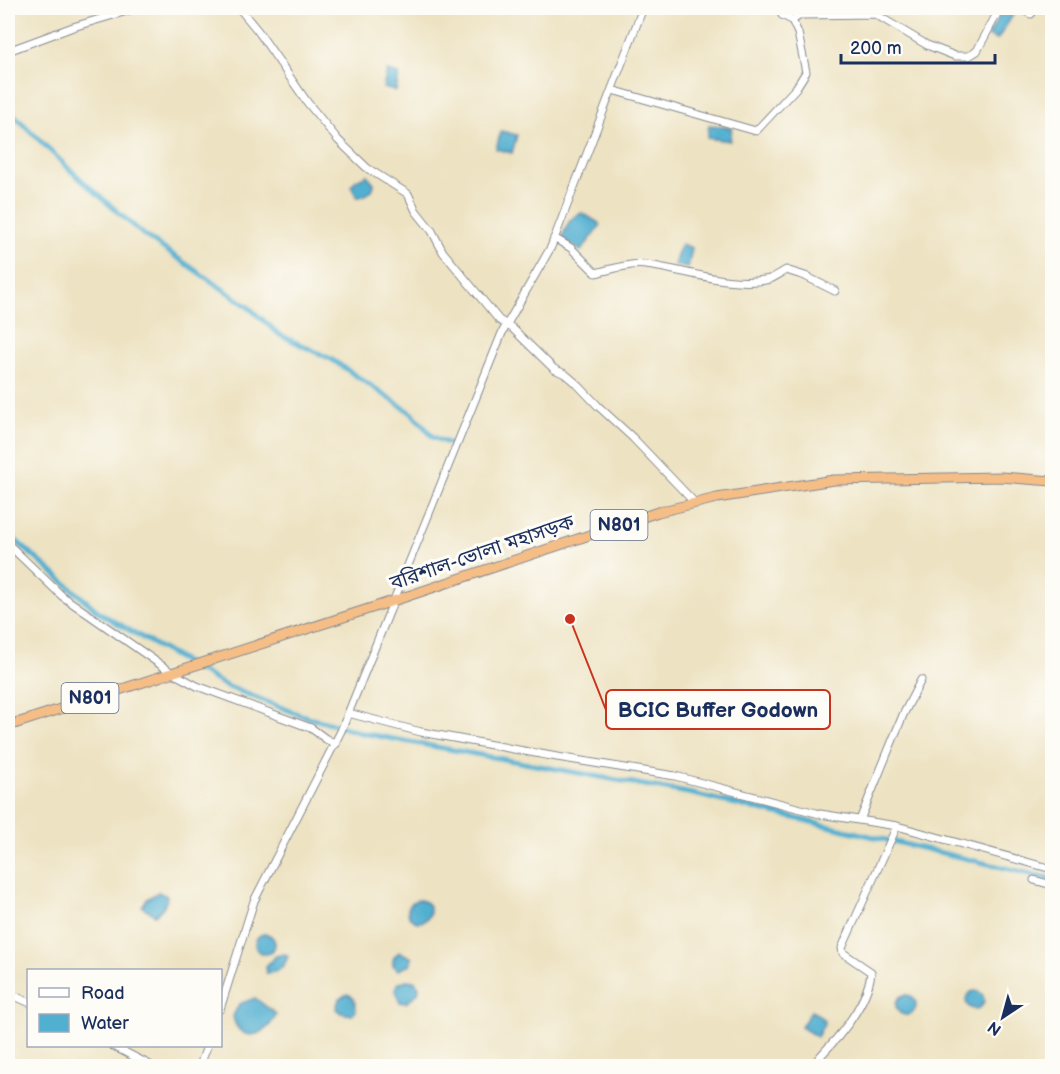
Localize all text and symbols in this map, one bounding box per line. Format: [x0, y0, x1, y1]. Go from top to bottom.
scale bar [841, 27, 996, 65]
text: 200 m [850, 38, 902, 59]
street label: বরিশাল-ভোলা মহাসড়ক [386, 509, 578, 596]
road number: N801 [590, 510, 648, 540]
road number: N801 [62, 683, 118, 713]
callout: BCIC Buffer Godown [606, 690, 830, 729]
text: BCIC Buffer Godown [618, 698, 818, 723]
legend [27, 969, 222, 1047]
text: Road [81, 983, 125, 1004]
north arrow [973, 987, 1033, 1047]
text: Water [81, 1013, 129, 1034]
text: N [985, 1017, 1006, 1039]

